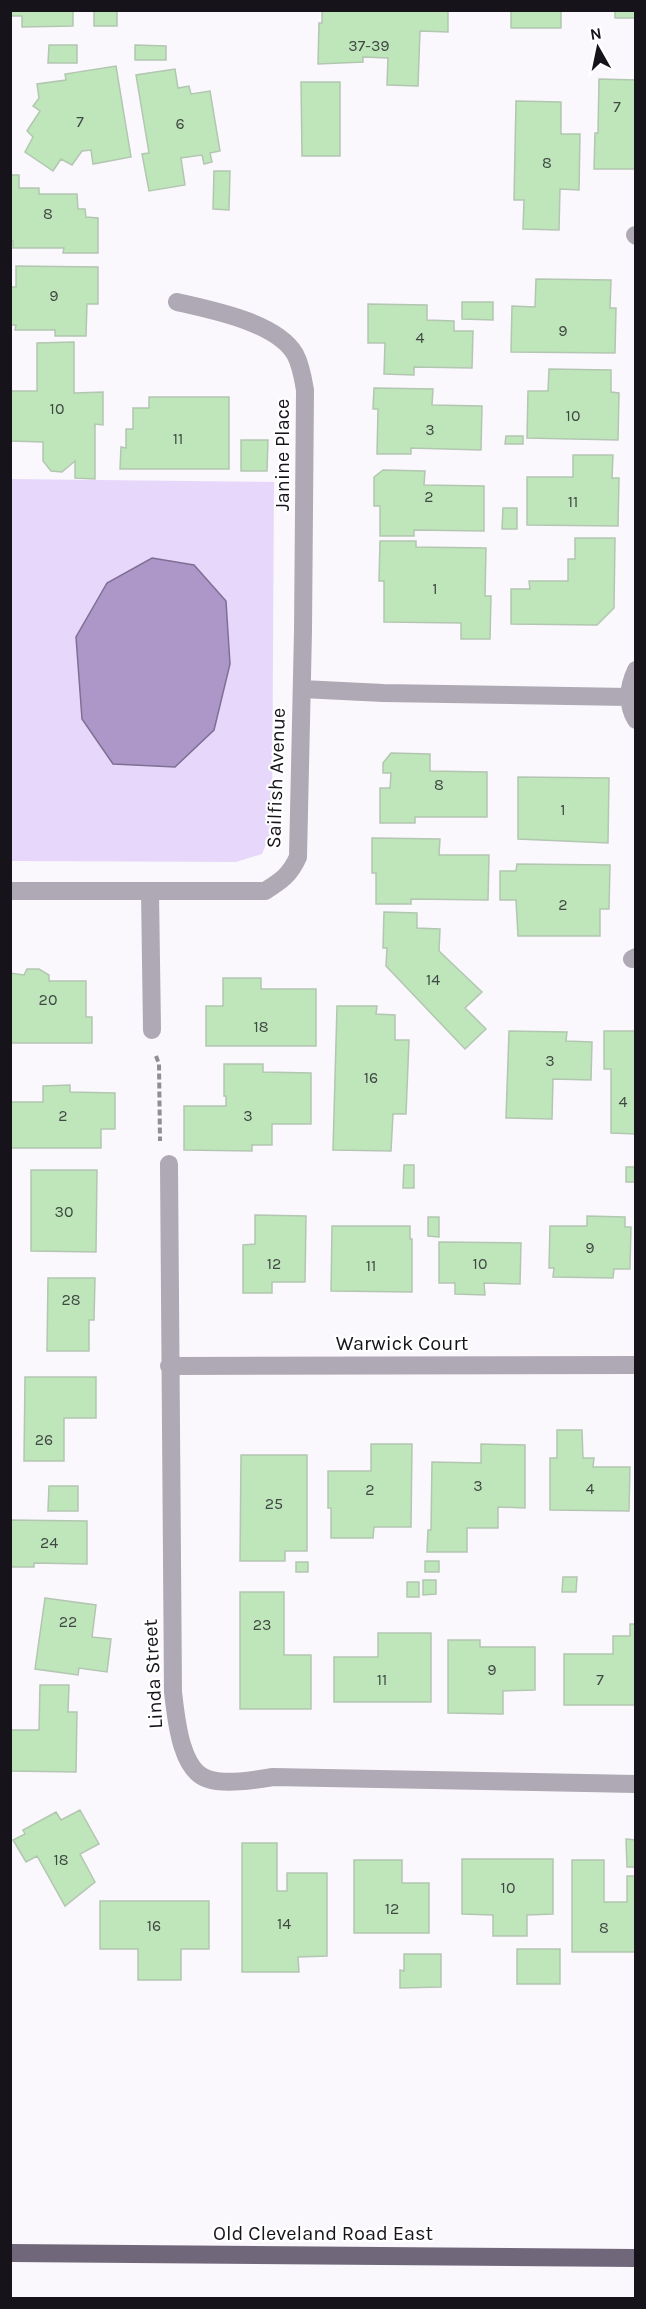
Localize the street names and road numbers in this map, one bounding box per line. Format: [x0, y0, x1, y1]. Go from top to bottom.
street label: Janine Place [271, 399, 294, 511]
street label: Sailfish Avenue [262, 707, 290, 849]
street label: Warwick Court [336, 1332, 469, 1355]
street label: Linda Street [139, 1618, 167, 1729]
street label: Old Cleveland Road East [213, 2222, 433, 2245]

